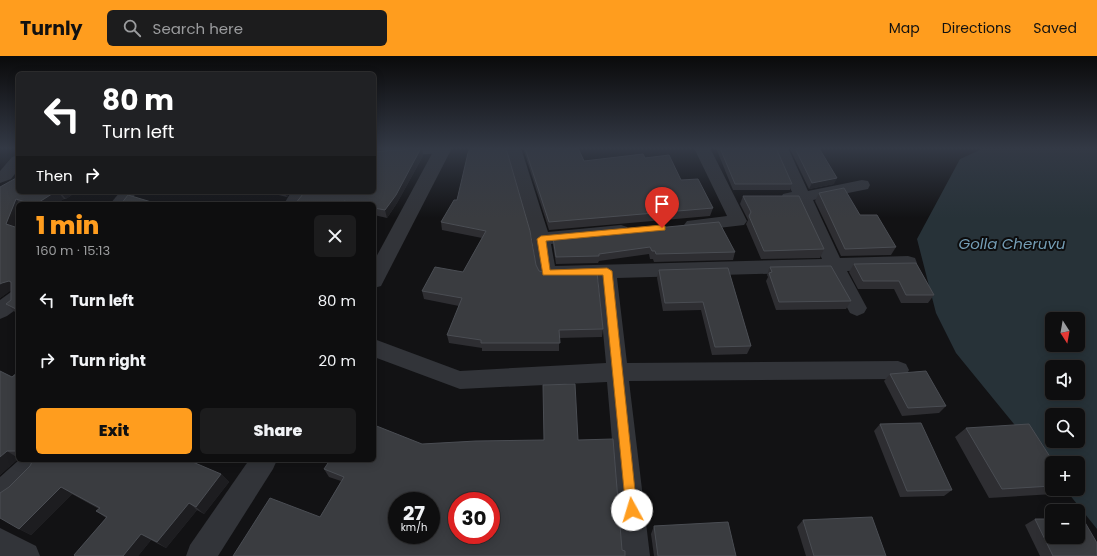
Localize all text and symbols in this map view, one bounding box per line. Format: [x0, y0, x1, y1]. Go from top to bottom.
search box [107, 10, 387, 46]
text: Turnly [20, 15, 83, 42]
icon: search [121, 17, 143, 39]
text: Search here [153, 18, 243, 39]
text: Map [889, 18, 920, 38]
text: Directions [942, 18, 1011, 38]
text: Saved [1033, 18, 1077, 38]
text: 80 m [102, 81, 174, 120]
icon: left [36, 88, 88, 140]
text: Turn left [102, 119, 174, 144]
icon: right [81, 164, 103, 186]
text: Then [36, 165, 73, 186]
pin [645, 187, 679, 228]
icon: arrive [651, 193, 673, 215]
text: 1 min [36, 209, 99, 242]
button: close [314, 215, 356, 257]
water label: Golla Cheruvu [959, 233, 1066, 254]
text: 160 m · 15:13 [36, 241, 110, 260]
icon: left [36, 289, 58, 311]
text: Turn left [70, 290, 134, 311]
text: 80 m [318, 290, 356, 311]
north arrow [1045, 312, 1085, 352]
map controls [1045, 312, 1085, 544]
icon: right [36, 349, 58, 371]
text: Turn right [70, 350, 146, 371]
text: 20 m [318, 350, 356, 371]
button: sound [1045, 360, 1085, 400]
button: Exit [36, 408, 192, 454]
button: Share [200, 408, 356, 454]
button: search [1045, 408, 1085, 448]
button: + [1045, 456, 1085, 496]
position arrow [611, 489, 653, 531]
speed limit sign: 30 [448, 492, 500, 544]
text: 27 [403, 499, 425, 527]
button: − [1045, 504, 1085, 544]
text: km/h [401, 520, 427, 535]

